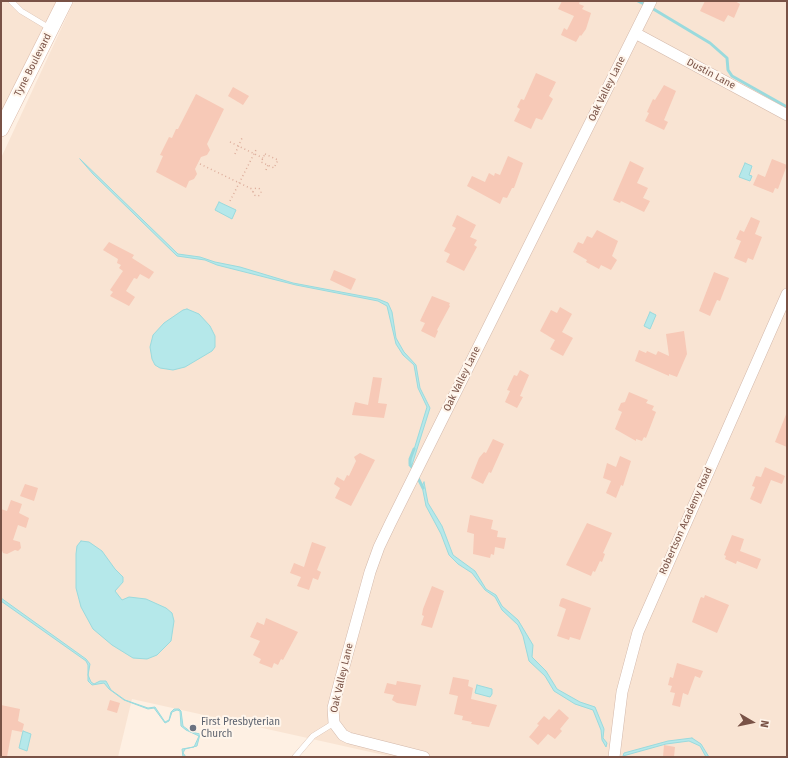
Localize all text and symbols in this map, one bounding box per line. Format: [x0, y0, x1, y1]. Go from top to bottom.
street label: Tyne Boulevard [12, 31, 54, 99]
street label: Oak Valley Lane [586, 54, 628, 124]
street label: Dustin Lane [685, 56, 737, 92]
street label: Oak Valley Lane [441, 344, 483, 414]
street label: Robertson Academy Road [657, 466, 715, 576]
street label: Oak Valley Lane [328, 642, 356, 714]
north arrow [732, 702, 772, 742]
place label: First Presbyterian Church [201, 716, 280, 740]
text: N [757, 719, 771, 729]
marker: First Presbyterian Church [188, 723, 198, 733]

